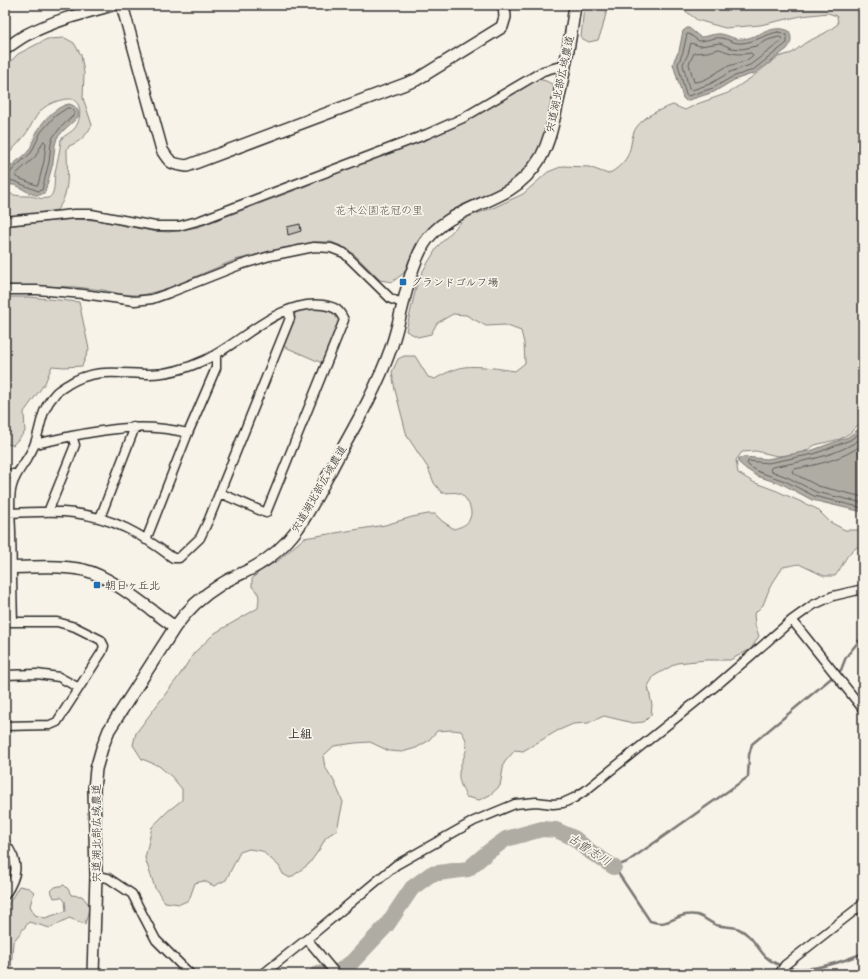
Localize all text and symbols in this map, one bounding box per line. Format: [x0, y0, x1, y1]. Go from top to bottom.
street label: 宍道湖北部広域農道 [543, 34, 577, 134]
park label: 花木公園花冠の里 [335, 204, 423, 217]
place label: グランドゴルフ場 [411, 276, 499, 289]
marker: グランドゴルフ場 [398, 277, 408, 287]
street label: 宍道湖北部広域農道 [289, 443, 349, 535]
place label: 朝日ヶ丘北 [105, 579, 160, 592]
marker: 朝日ヶ丘北 [92, 580, 102, 590]
district label: 上組 [288, 727, 312, 742]
street label: 宍道湖北部広域農道 [90, 784, 103, 883]
water label: 古曽志川 [565, 831, 613, 869]

